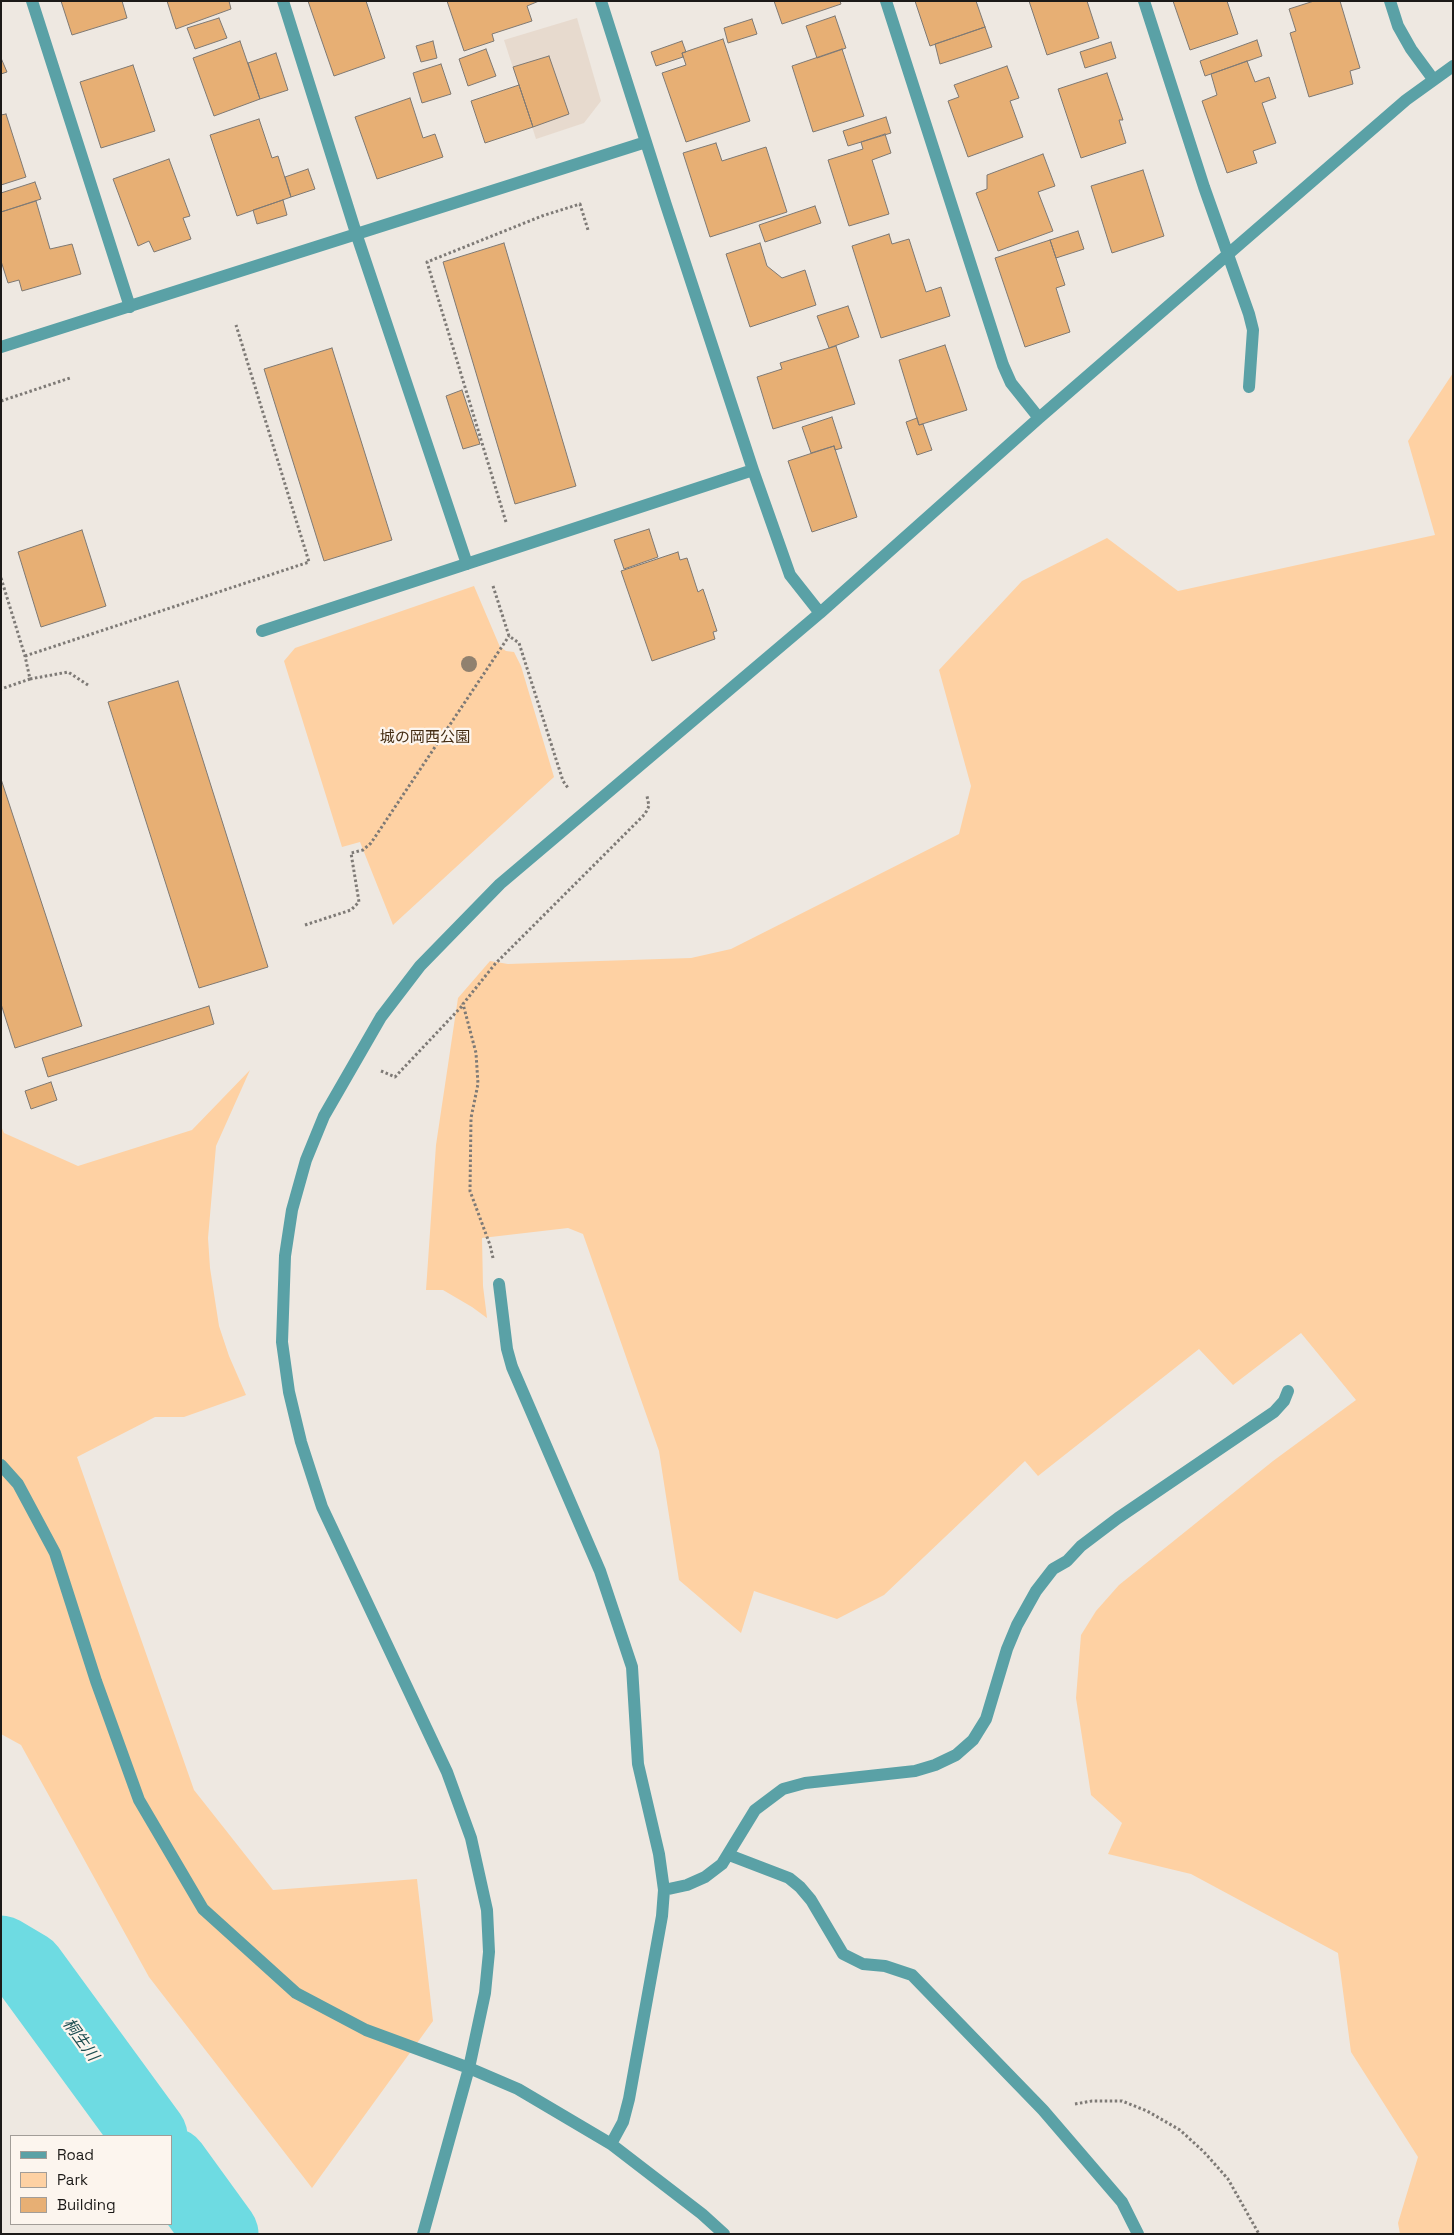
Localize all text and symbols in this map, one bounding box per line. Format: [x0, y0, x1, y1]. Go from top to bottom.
park label: 城の岡西公園 [380, 729, 470, 747]
water label: 桐生川 [58, 2015, 102, 2065]
legend [10, 2135, 172, 2225]
text: Road [57, 2145, 94, 2164]
text: Park [57, 2170, 88, 2189]
text: Building [57, 2195, 116, 2214]

